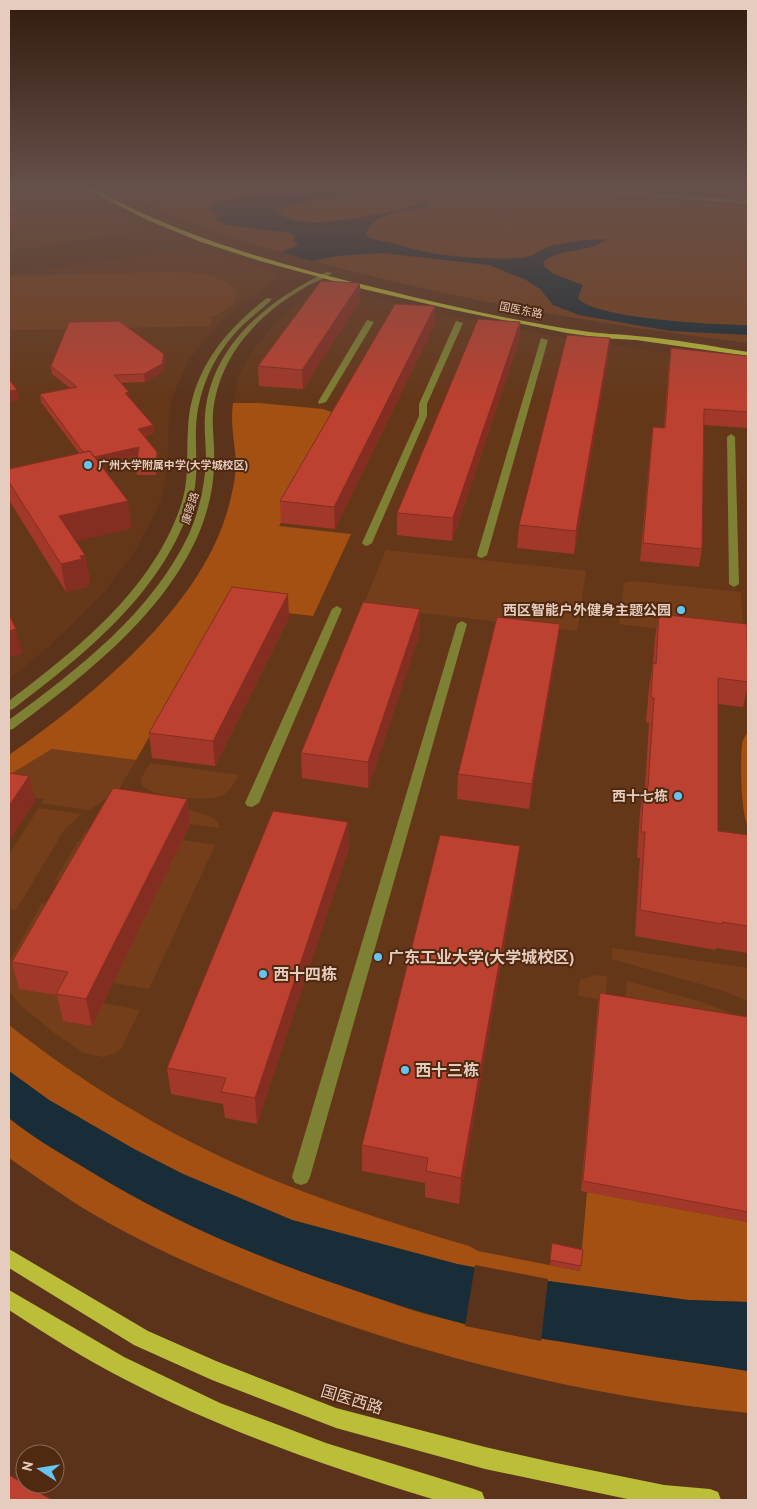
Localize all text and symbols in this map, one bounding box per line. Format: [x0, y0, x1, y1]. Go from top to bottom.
street label: 国医东路 [498, 299, 544, 321]
place label: 广州大学附属中学(大学城校区) [98, 458, 248, 472]
marker: 广州大学附属中学(大学城校区) [82, 459, 94, 471]
street label: 康陵路 [178, 490, 202, 526]
place label: 西区智能户外健身主题公园 [503, 601, 671, 619]
marker: 西区智能户外健身主题公园 [675, 604, 687, 616]
place label: 西十七栋 [612, 787, 668, 805]
marker: 西十七栋 [672, 790, 684, 802]
place label: 广东工业大学(大学城校区) [388, 947, 574, 967]
marker: 广东工业大学(大学城校区) [372, 951, 384, 963]
place label: 西十四栋 [273, 964, 337, 984]
marker: 西十四栋 [257, 968, 269, 980]
place label: 西十三栋 [415, 1060, 479, 1080]
marker: 西十三栋 [399, 1064, 411, 1076]
street label: 国医西路 [318, 1380, 386, 1418]
north arrow [15, 1444, 65, 1494]
text: N [18, 1460, 37, 1473]

